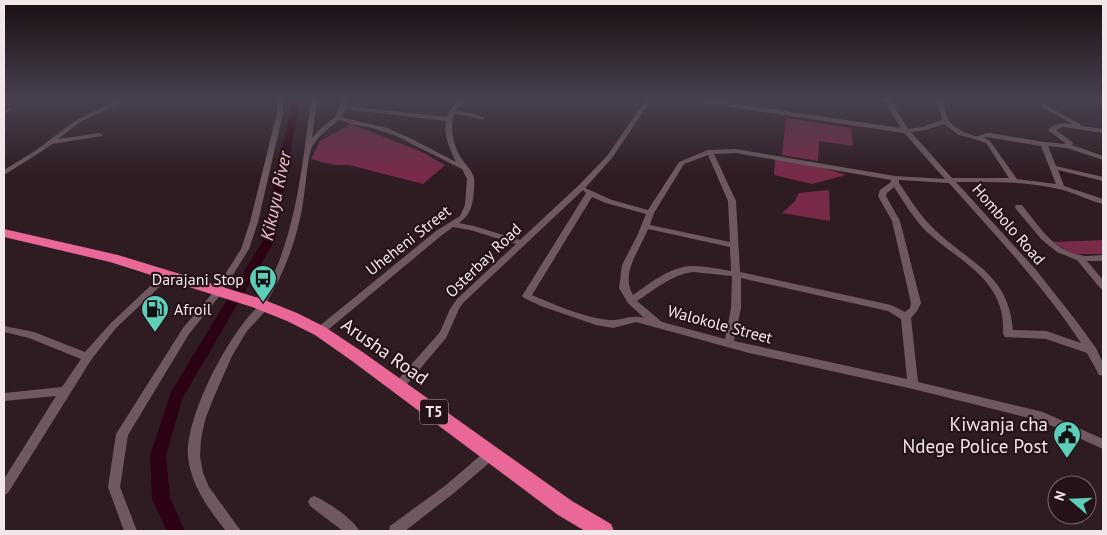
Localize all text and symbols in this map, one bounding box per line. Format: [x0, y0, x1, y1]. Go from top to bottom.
water label: Kikuyu River [255, 148, 296, 242]
street label: Hombolo Road [968, 179, 1050, 269]
street label: Uheheni Street [362, 200, 455, 279]
street label: Osterbay Road [441, 219, 525, 301]
bus stop icon: Darajani Stop [248, 264, 278, 303]
place label: Darajani Stop [152, 269, 244, 289]
fuel station icon: Afroil [140, 294, 170, 333]
place label: Afroil [174, 299, 212, 319]
street label: Walokole Street [665, 300, 775, 348]
street label: Arusha Road [337, 312, 433, 390]
road number: T5 [420, 400, 448, 424]
place label: Kiwanja cha Ndege Police Post [902, 412, 1049, 458]
public building icon: Kiwanja cha Ndege Police Post [1052, 420, 1082, 459]
north arrow [1047, 475, 1097, 525]
text: N [1050, 488, 1070, 503]

